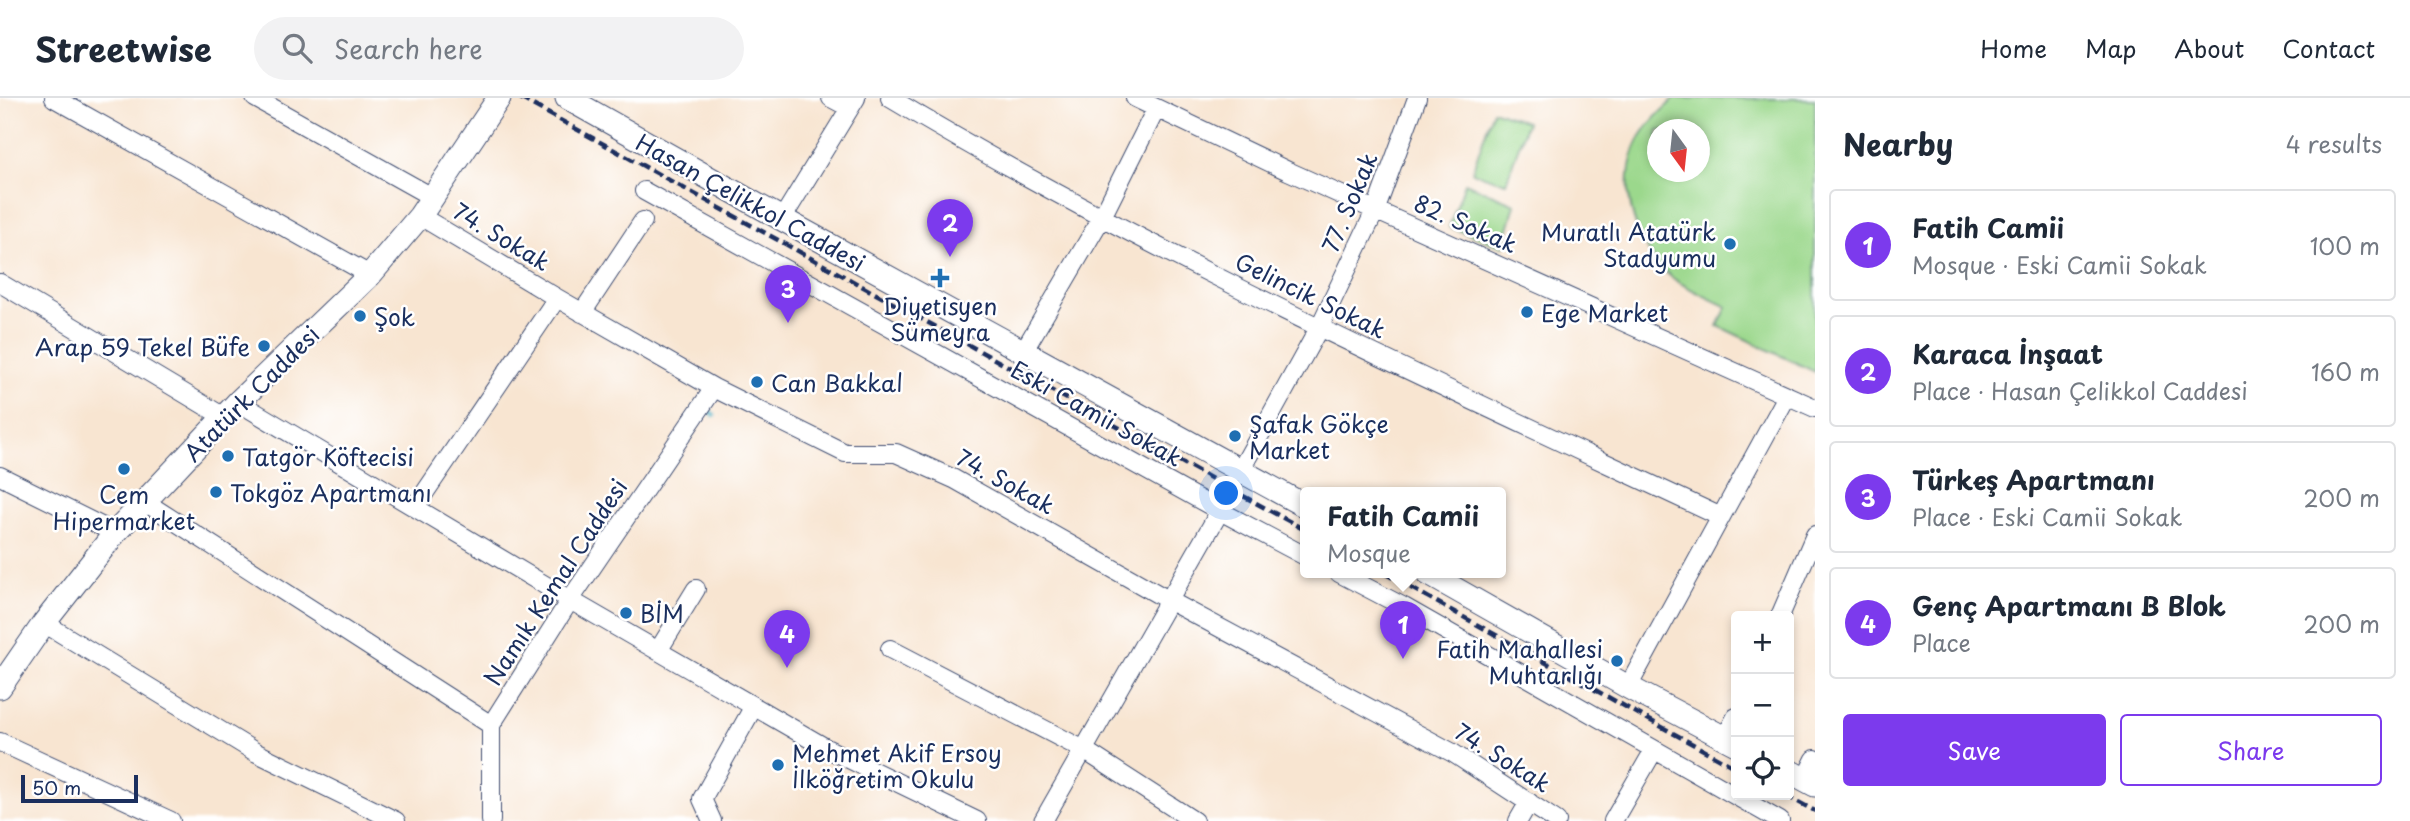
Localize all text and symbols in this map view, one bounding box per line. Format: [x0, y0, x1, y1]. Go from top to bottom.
search box [254, 17, 744, 80]
text: Streetwise [35, 23, 212, 73]
icon: search [278, 29, 316, 67]
text: Search here [334, 29, 483, 68]
text: Home [1980, 30, 2047, 66]
text: Map [2085, 30, 2136, 66]
text: About [2174, 30, 2244, 66]
text: Contact [2282, 30, 2375, 66]
north arrow [1647, 119, 1710, 182]
text: Nearby [1843, 121, 1953, 166]
street label: Hasan Çelikkol Caddesi [630, 124, 872, 280]
text: 4 results [2286, 126, 2382, 161]
street label: 77. Sokak [1312, 146, 1386, 258]
street label: 82. Sokak [1409, 185, 1523, 261]
street label: 74. Sokak [447, 193, 557, 279]
pin: 2 [927, 199, 973, 257]
text: Fatih Camii [1912, 208, 2064, 247]
place label: Muratlı Atatürk Stadyumu [1541, 214, 1716, 275]
text: 1 [1863, 228, 1874, 263]
text: 100 m [2310, 228, 2380, 263]
marker: Muratlı Atatürk Stadyumu [1722, 236, 1738, 252]
street label: Gelincik Sokak [1230, 243, 1392, 347]
text: Mosque · Eski Camii Sokak [1912, 247, 2207, 282]
pin: 3 [765, 265, 811, 323]
marker: Diyetisyen Sümeyra [930, 268, 950, 288]
place label: Diyetisyen Sümeyra [883, 288, 997, 349]
place label: Ege Market [1541, 295, 1668, 330]
place label: Şok [374, 299, 415, 334]
marker: Ege Market [1519, 304, 1535, 320]
marker: Şok [352, 308, 368, 324]
street label: Atatürk Caddesi [175, 317, 327, 469]
place label: Arap 59 Tekel Büfe [35, 329, 250, 364]
text: Karaca İnşaat [1912, 334, 2103, 373]
marker: Arap 59 Tekel Büfe [256, 338, 272, 354]
street label: Eski Camii Sokak [1005, 351, 1189, 475]
text: 2 [1860, 354, 1876, 389]
text: 160 m [2311, 354, 2380, 389]
place label: Can Bakkal [771, 365, 903, 400]
text: Place · Hasan Çelikkol Caddesi [1912, 373, 2248, 408]
marker: Can Bakkal [749, 374, 765, 390]
place label: Şafak Gökçe Market [1249, 406, 1389, 467]
marker: Şafak Gökçe Market [1227, 428, 1243, 444]
place label: Tatgör Köftecisi [242, 439, 414, 474]
street label: 74. Sokak [950, 439, 1062, 523]
marker: Tatgör Köftecisi [220, 448, 236, 464]
text: Türkeş Apartmanı [1912, 460, 2155, 499]
marker: Cem Hipermarket [116, 461, 132, 477]
street label: Namık Kemal Caddesi [475, 471, 635, 693]
place label: Tokgöz Apartmanı [230, 475, 432, 510]
your location [1209, 476, 1243, 510]
place label: Cem Hipermarket [53, 477, 195, 538]
text: 3 [1860, 480, 1876, 515]
text: 200 m [2303, 480, 2380, 515]
marker: Tokgöz Apartmanı [208, 484, 224, 500]
popup [1300, 487, 1506, 578]
text: Fatih Camii [1327, 496, 1479, 535]
text: Place · Eski Camii Sokak [1912, 499, 2183, 534]
text: Mosque [1327, 535, 1411, 570]
text: Genç Apartmanı B Blok [1912, 586, 2226, 625]
place label: BİM [640, 596, 684, 631]
pin: 1 [1380, 601, 1426, 659]
marker: BİM [618, 605, 634, 621]
text: 4 [1860, 606, 1876, 641]
text: 200 m [2303, 606, 2380, 641]
pin: 4 [764, 610, 810, 668]
map controls [1731, 611, 1794, 800]
button: + [1731, 611, 1794, 674]
text: Place [1912, 625, 1971, 660]
place label: Fatih Mahallesi Muhtarlığı [1436, 631, 1603, 692]
marker: Fatih Mahallesi Muhtarlığı [1609, 653, 1625, 669]
button: − [1731, 674, 1794, 737]
street label: 74. Sokak [1448, 714, 1558, 800]
button: Save [1843, 714, 2106, 786]
button: Share [2120, 714, 2382, 786]
place label: Mehmet Akif Ersoy İlköğretim Okulu [792, 735, 1002, 796]
button: locate [1731, 737, 1794, 800]
marker: Mehmet Akif Ersoy İlköğretim Okulu [770, 757, 786, 773]
scale bar [21, 772, 138, 804]
text: 50 m [32, 773, 81, 801]

